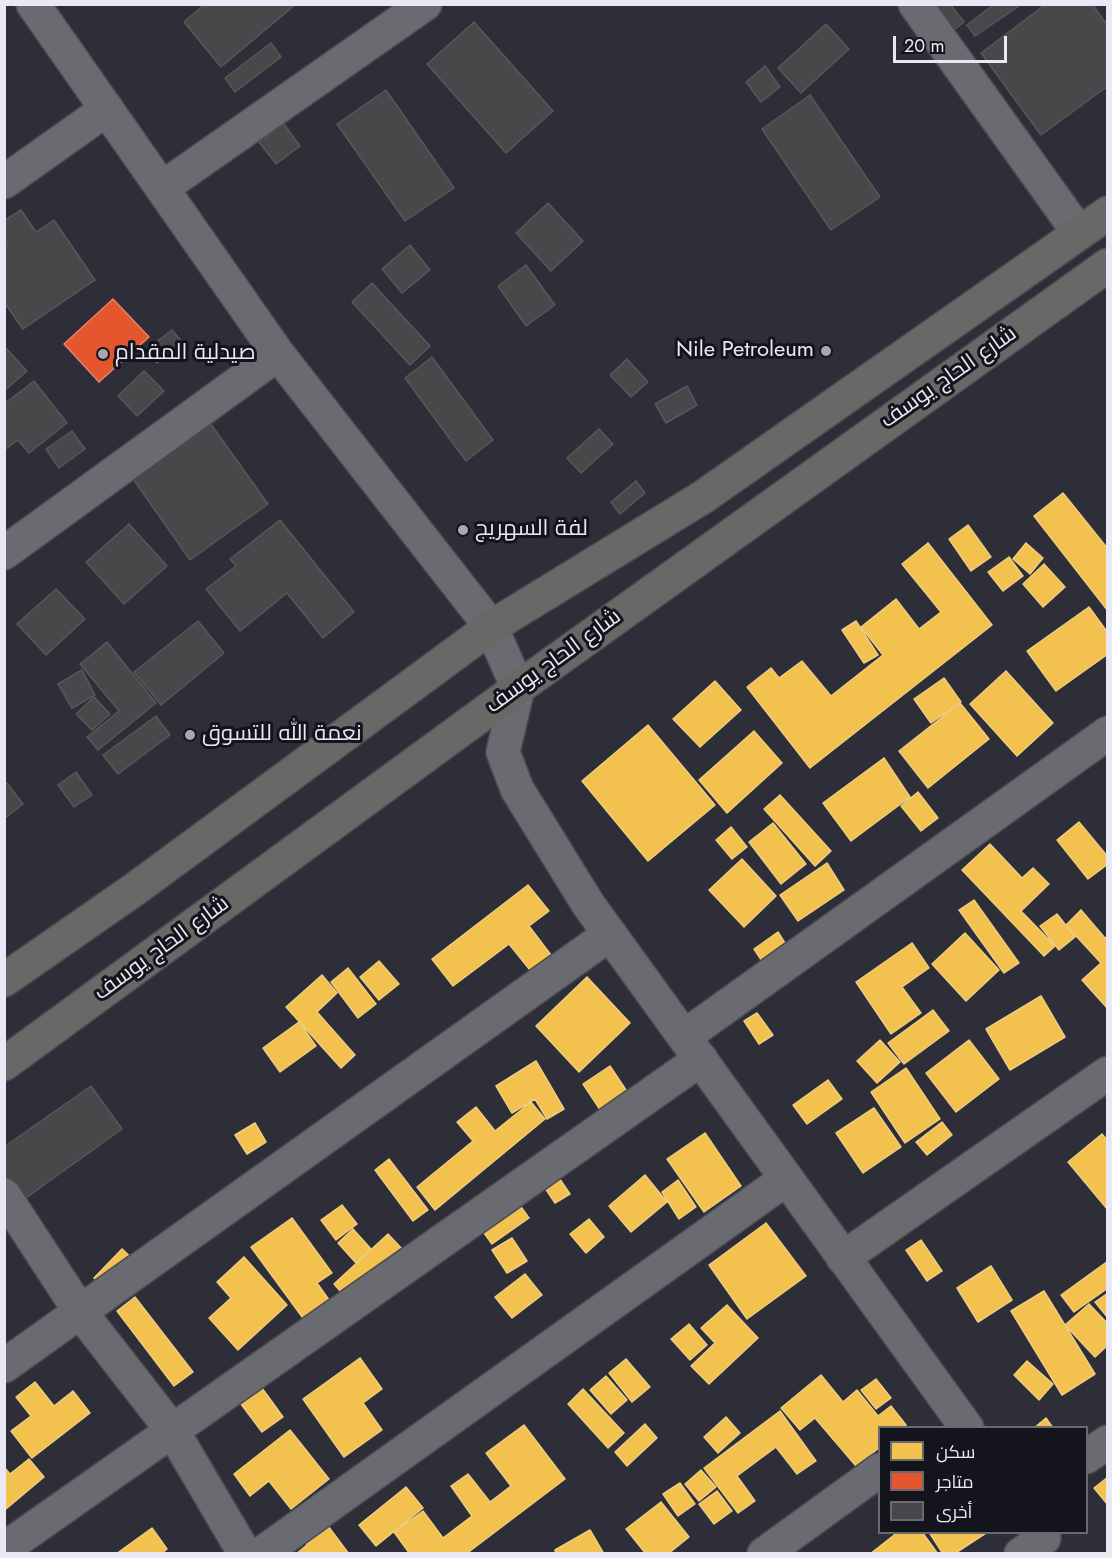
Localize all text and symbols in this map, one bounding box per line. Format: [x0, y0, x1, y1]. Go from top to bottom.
scale bar [896, 24, 1010, 62]
text: 20 m [904, 33, 944, 59]
street label: شارع الحاج يوسف [876, 321, 1022, 435]
place label: Nile Petroleum [676, 338, 814, 364]
place label: صيدلية المقدام [115, 341, 255, 367]
marker: Nile Petroleum [819, 344, 833, 358]
marker: صيدلية المقدام [96, 347, 110, 361]
place label: لفة السهريج [475, 517, 588, 543]
marker: لفة السهريج [456, 523, 470, 537]
street label: شارع الحاج يوسف [481, 604, 627, 720]
place label: نعمة الله للتسوق [202, 722, 362, 748]
marker: نعمة الله للتسوق [183, 728, 197, 742]
street label: شارع الحاج يوسف [89, 891, 235, 1007]
legend [878, 1426, 1088, 1534]
text: سكن [936, 1439, 975, 1465]
text: متاجر [936, 1469, 974, 1495]
text: أخرى [936, 1499, 972, 1525]

